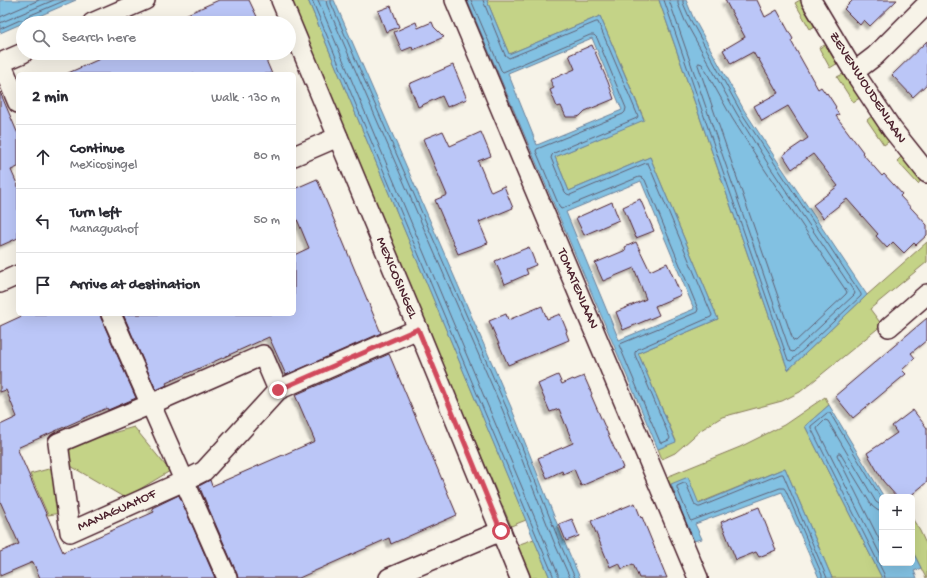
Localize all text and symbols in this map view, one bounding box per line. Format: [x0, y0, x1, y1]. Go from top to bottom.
search box [16, 16, 296, 60]
icon: search [30, 27, 52, 49]
text: Search here [62, 29, 136, 47]
street label: ZEVENWOUDENLAAN [825, 29, 909, 147]
text: 2 min [32, 88, 68, 108]
text: Walk · 130 m [211, 91, 280, 106]
text: Continue [70, 140, 124, 158]
icon: ahead [32, 146, 54, 168]
text: 80 m [253, 149, 280, 164]
text: Mexicosingel [70, 158, 137, 173]
text: Turn left [70, 204, 121, 222]
icon: left [32, 210, 54, 232]
text: 50 m [253, 213, 280, 228]
text: Managuahof [70, 222, 138, 237]
street label: MEXICOSINGEL [371, 235, 421, 322]
street label: TOMATENLAAN [552, 245, 602, 332]
icon: arrive [32, 274, 54, 296]
text: Arrive at destination [70, 276, 200, 294]
route end [269, 381, 287, 399]
street label: MANAGUAHOF [75, 486, 160, 536]
map controls [879, 494, 915, 566]
button: + [879, 494, 915, 530]
route start [492, 522, 510, 540]
button: − [879, 530, 915, 566]

